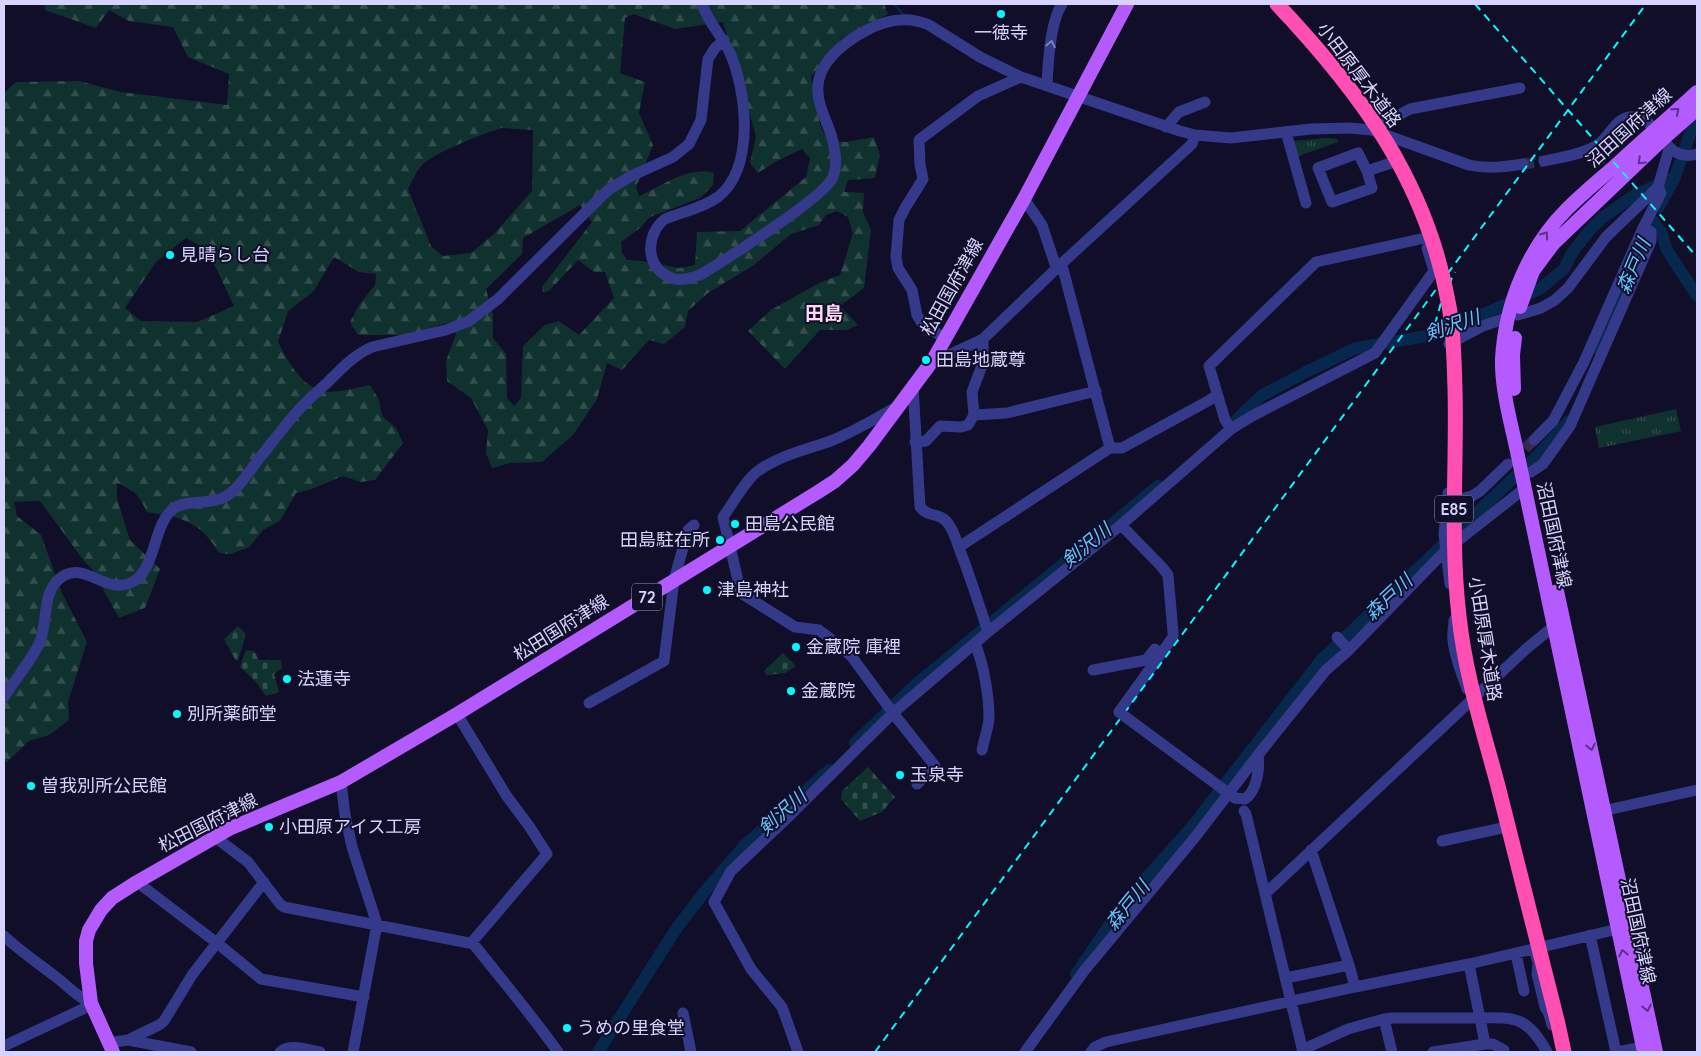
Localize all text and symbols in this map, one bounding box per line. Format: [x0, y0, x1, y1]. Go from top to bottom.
marker: 一徳寺 [995, 8, 1007, 20]
street label: 小田原厚木道路 [1312, 17, 1406, 132]
place label: 一徳寺 [974, 21, 1028, 44]
one-way arrow [1045, 40, 1055, 48]
street label: 沼田国府津線 [1581, 83, 1676, 172]
one-way arrow [1670, 108, 1679, 117]
one-way arrow [1637, 155, 1646, 164]
one-way arrow [1540, 232, 1548, 241]
water label: 森戸川 [1611, 233, 1656, 297]
street label: 松田国府津線 [915, 234, 988, 340]
place label: 見晴らし台 [180, 243, 270, 266]
marker: 見晴らし台 [164, 249, 176, 261]
district label: 田島 [805, 301, 843, 325]
water label: 剣沢川 [1421, 304, 1485, 346]
place label: 田島地蔵尊 [936, 348, 1026, 371]
marker: 田島地蔵尊 [920, 354, 932, 366]
street label: 沼田国府津線 [1532, 480, 1577, 590]
road number: E85 [1435, 496, 1473, 522]
place label: 田島公民館 [745, 512, 835, 535]
water label: 剣沢川 [1056, 516, 1117, 572]
marker: 田島公民館 [729, 518, 741, 530]
place label: 田島駐在所 [620, 528, 710, 551]
marker: 田島駐在所 [714, 534, 726, 546]
water label: 森戸川 [1359, 567, 1418, 625]
street label: 小田原厚木道路 [1464, 575, 1507, 703]
place label: 津島神社 [717, 578, 789, 601]
road number: 72 [632, 584, 662, 610]
marker: 津島神社 [701, 584, 713, 596]
street label: 松田国府津線 [509, 589, 613, 666]
place label: 金蔵院 庫裡 [806, 635, 901, 658]
marker: 金蔵院 庫裡 [790, 641, 802, 653]
place label: 法蓮寺 [297, 667, 351, 690]
marker: 法蓮寺 [281, 673, 293, 685]
place label: 金蔵院 [801, 679, 855, 702]
marker: 金蔵院 [785, 685, 797, 697]
place label: 別所薬師堂 [187, 702, 277, 725]
marker: 別所薬師堂 [171, 708, 183, 720]
one-way arrow [1585, 742, 1596, 751]
place label: 玉泉寺 [910, 763, 964, 786]
marker: 玉泉寺 [894, 769, 906, 781]
place label: 曽我別所公民館 [41, 774, 167, 797]
marker: 曽我別所公民館 [25, 780, 37, 792]
water label: 剣沢川 [753, 783, 813, 840]
street label: 松田国府津線 [154, 788, 261, 857]
place label: 小田原アイス工房 [279, 815, 422, 838]
marker: 小田原アイス工房 [263, 821, 275, 833]
water label: 森戸川 [1100, 874, 1156, 935]
street label: 沼田国府津線 [1616, 876, 1661, 986]
one-way arrow [1618, 949, 1629, 958]
one-way arrow [1641, 1004, 1651, 1013]
place label: うめの里食堂 [577, 1016, 685, 1039]
marker: うめの里食堂 [561, 1022, 573, 1034]

